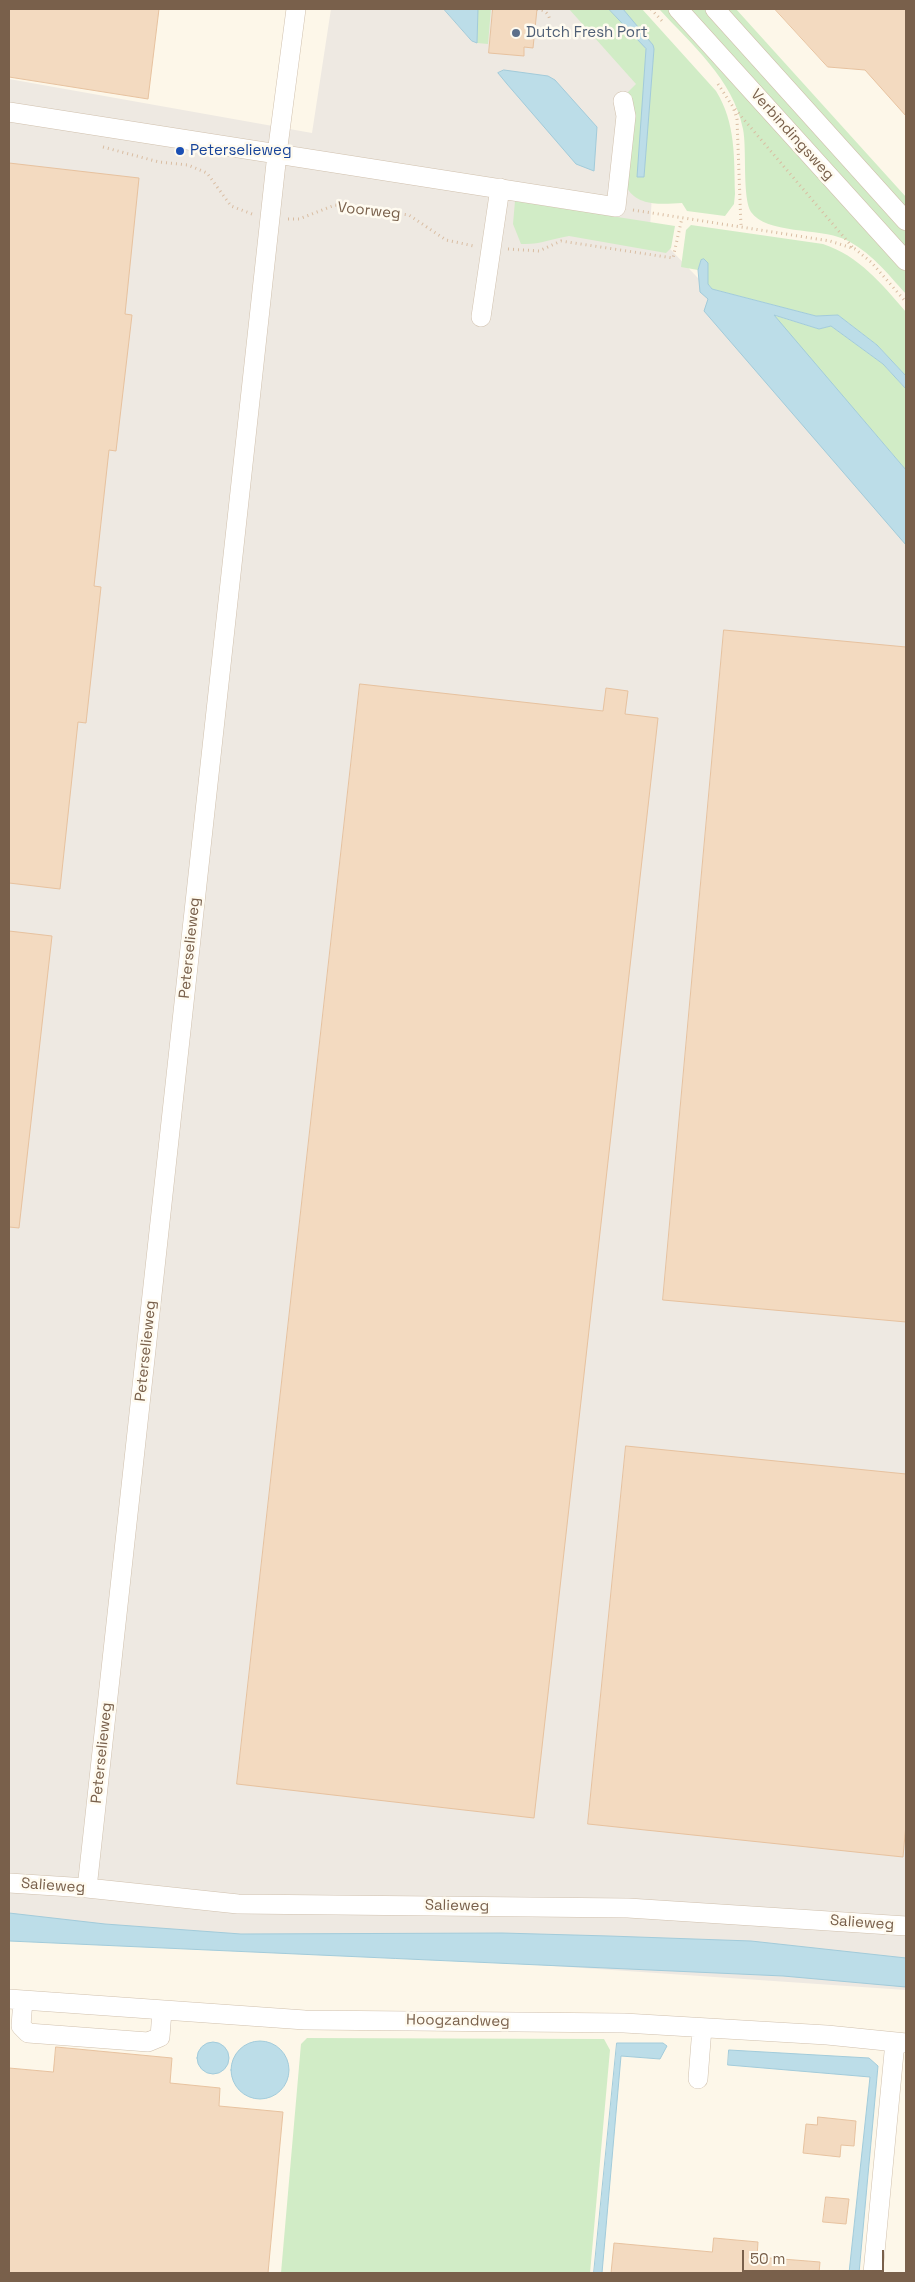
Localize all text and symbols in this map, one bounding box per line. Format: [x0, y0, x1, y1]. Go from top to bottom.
place label: Dutch Fresh Port [526, 24, 648, 42]
marker: Dutch Fresh Port [510, 27, 522, 39]
street label: Verbindingsweg [746, 86, 838, 184]
place label: Peterselieweg [190, 142, 292, 160]
marker: Peterselieweg [174, 145, 186, 157]
street label: Voorweg [337, 199, 401, 223]
street label: Peterselieweg [176, 897, 204, 999]
street label: Peterselieweg [132, 1300, 160, 1402]
street label: Peterselieweg [88, 1702, 116, 1804]
street label: Salieweg [20, 1875, 86, 1897]
street label: Salieweg [425, 1896, 489, 1916]
street label: Salieweg [829, 1912, 895, 1934]
street label: Hoogzandweg [406, 2011, 510, 2031]
scale bar [745, 2240, 888, 2272]
text: 50 m [750, 2249, 785, 2268]

